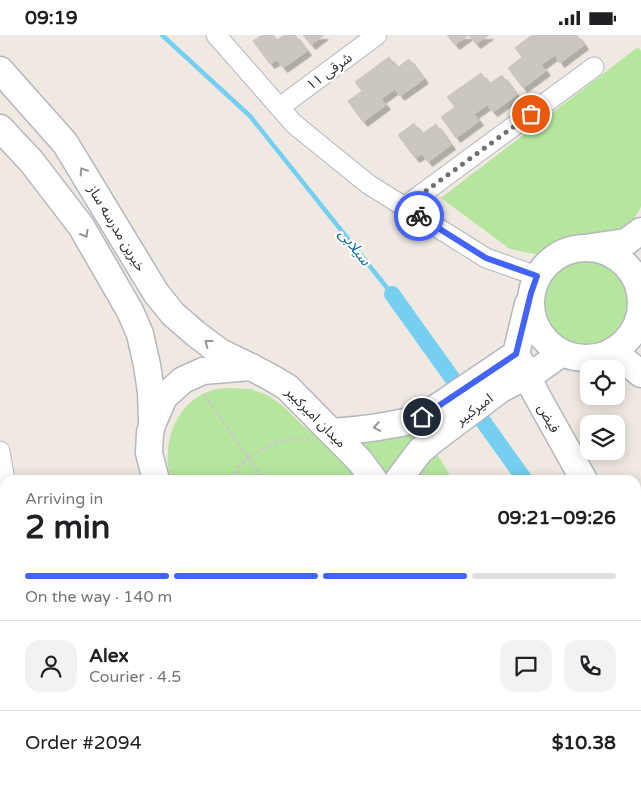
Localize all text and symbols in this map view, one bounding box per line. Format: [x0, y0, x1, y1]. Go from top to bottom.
text: 09:19 [25, 7, 78, 29]
street label: ۱۱ شرقی [303, 49, 355, 94]
pin [510, 93, 552, 135]
icon: bag [517, 100, 545, 128]
one-way arrow [79, 168, 89, 177]
street label: خیرین مدرسه ساز [84, 181, 149, 275]
courier [394, 191, 444, 241]
icon: bike [405, 202, 433, 230]
water label: سیلابی [335, 225, 375, 269]
one-way arrow [79, 229, 89, 238]
one-way arrow [204, 340, 214, 349]
map controls [580, 360, 625, 460]
button: locate [580, 360, 625, 405]
street label: میدان امیرکبیر [281, 383, 350, 451]
street label: امیرکبیر [452, 390, 496, 429]
pin [401, 396, 443, 438]
street label: فیض [534, 401, 563, 436]
icon: home [408, 403, 436, 431]
button: layers [580, 415, 625, 460]
one-way arrow [373, 422, 382, 432]
text: Arriving in [25, 489, 103, 509]
text: 09:21–09:26 [498, 507, 616, 529]
text: 2 min [25, 509, 110, 547]
text: On the way · 140 m [25, 587, 172, 607]
button: person [25, 640, 77, 692]
button: chat [500, 640, 552, 692]
button: phone [564, 640, 616, 692]
text: Alex [89, 645, 129, 667]
text: Courier · 4.5 [89, 667, 181, 687]
text: Order #2094 [25, 732, 142, 754]
text: $10.38 [552, 732, 616, 754]

